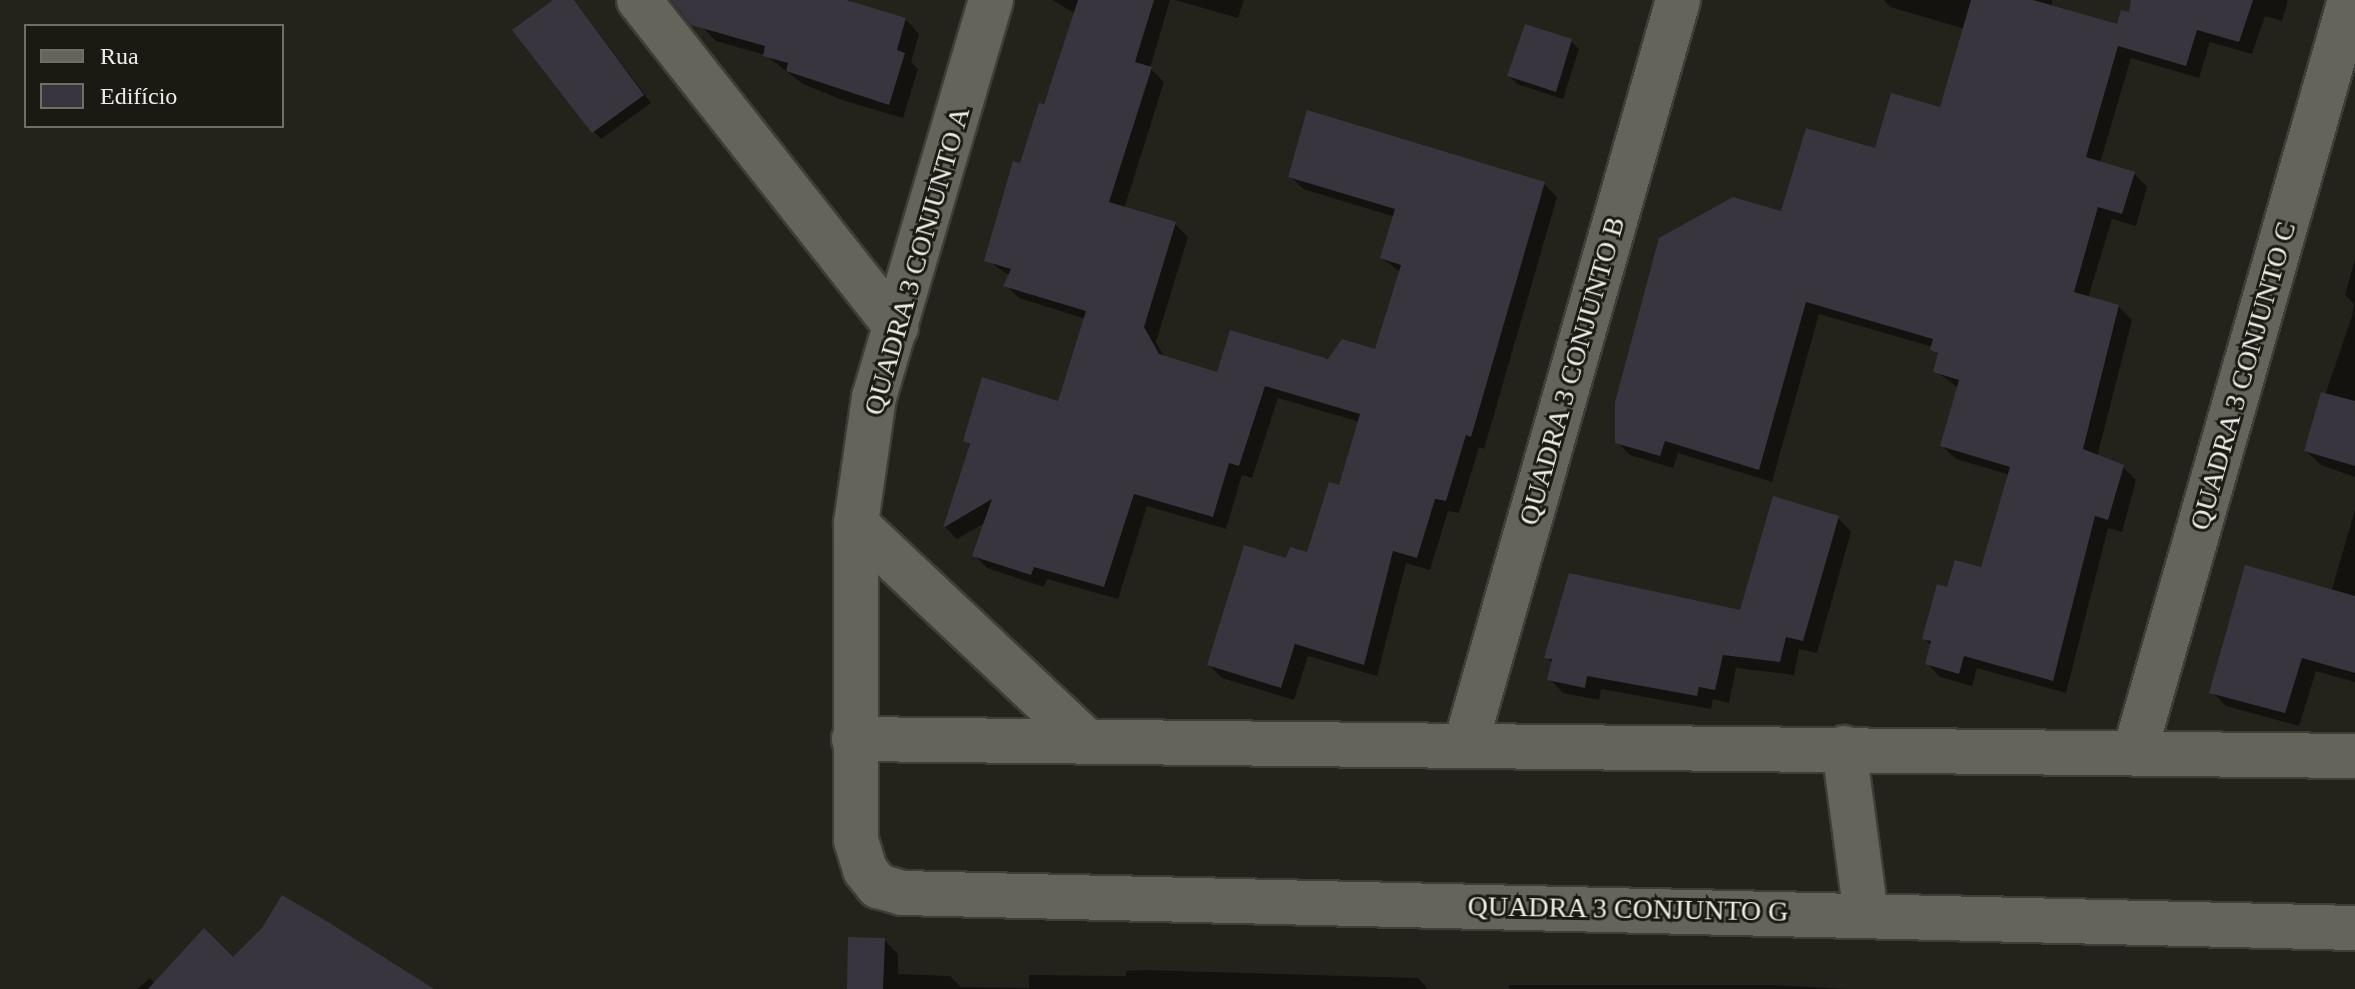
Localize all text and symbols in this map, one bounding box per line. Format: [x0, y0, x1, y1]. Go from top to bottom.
legend [24, 24, 284, 128]
text: Rua [100, 43, 139, 69]
text: Edifício [100, 83, 177, 109]
street label: QUADRA 3 CONJUNTO A [856, 101, 978, 421]
street label: QUADRA 3 CONJUNTO B [1512, 212, 1632, 530]
street label: QUADRA 3 CONJUNTO C [2183, 217, 2303, 535]
street label: QUADRA 3 CONJUNTO G [1467, 889, 1789, 929]

